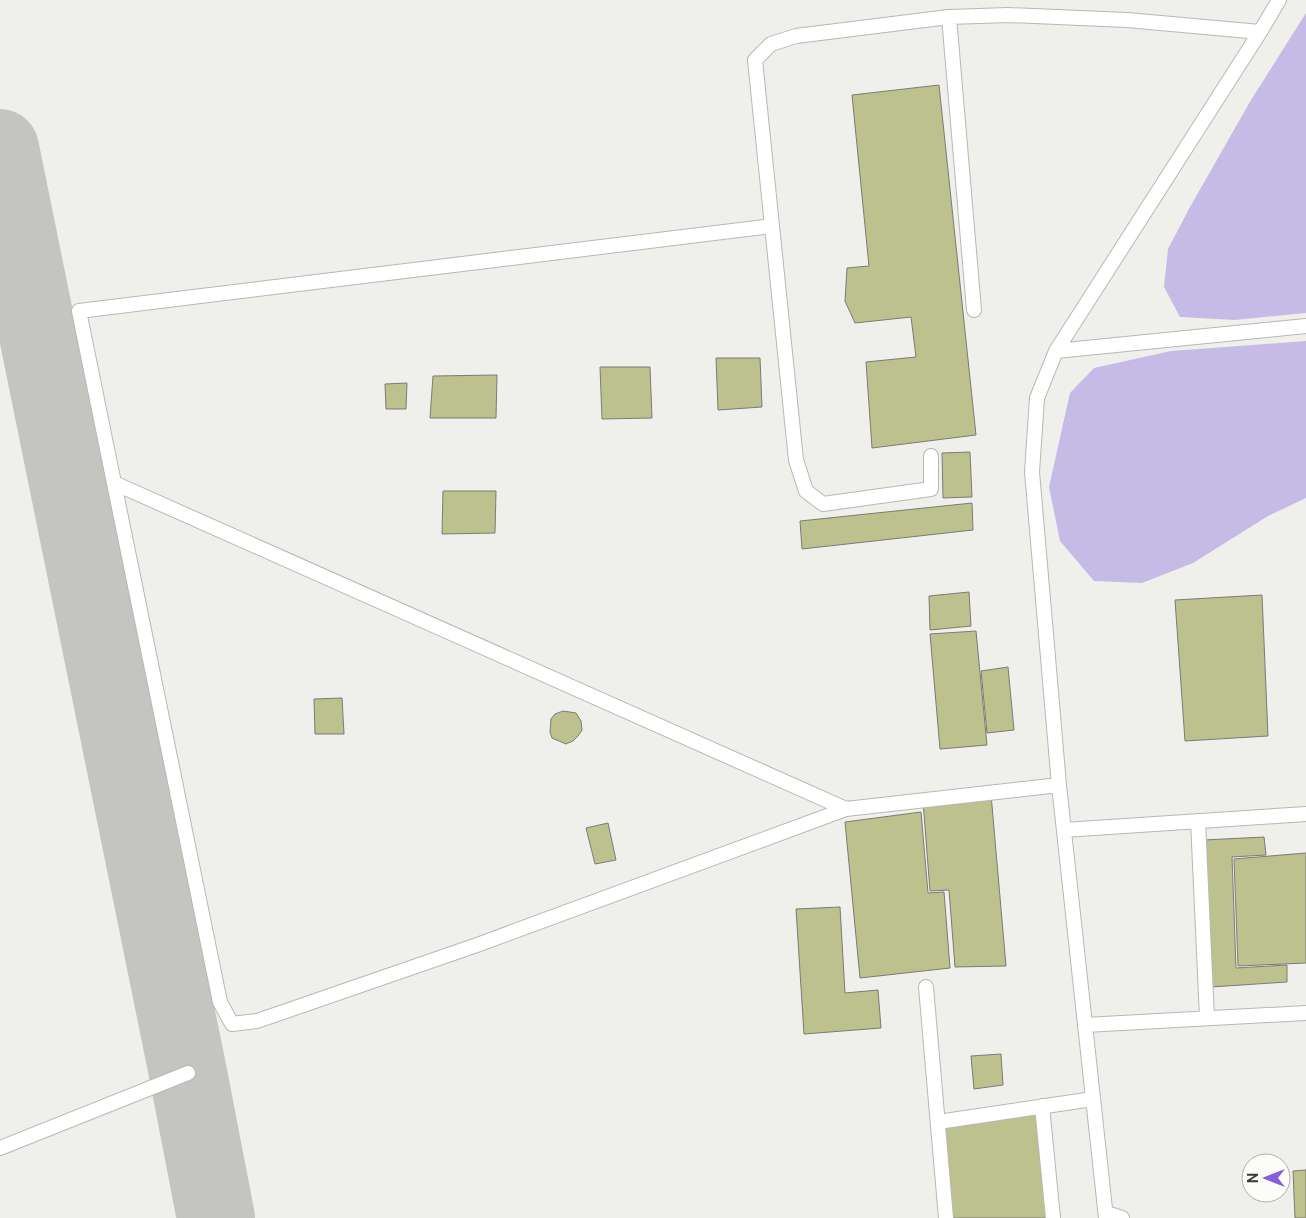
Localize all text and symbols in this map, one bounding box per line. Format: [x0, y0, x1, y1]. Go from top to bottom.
north arrow [1241, 1153, 1291, 1203]
text: N [1245, 1173, 1261, 1183]

